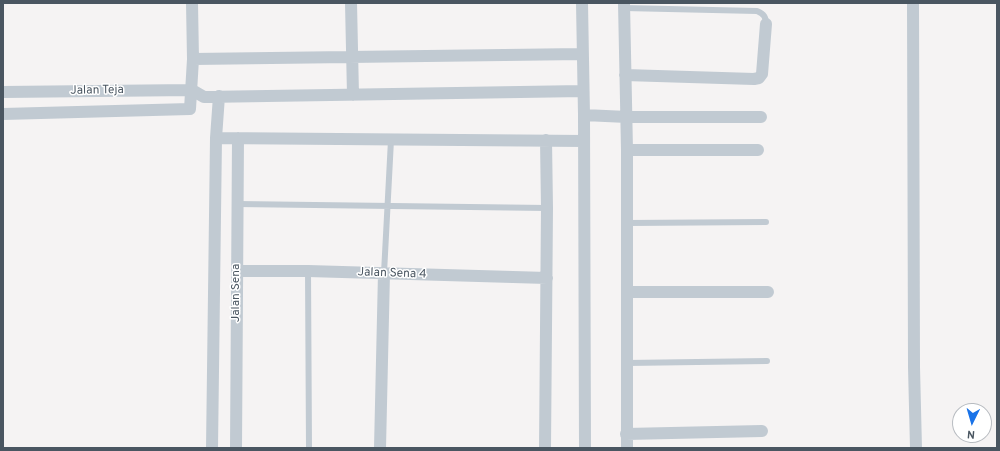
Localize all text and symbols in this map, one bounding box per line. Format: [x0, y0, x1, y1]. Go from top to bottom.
street label: Jalan Teja [70, 83, 124, 99]
street label: Jalan Sena [230, 264, 244, 322]
street label: Jalan Sena 4 [357, 266, 427, 282]
north arrow [952, 403, 992, 443]
text: N [966, 427, 976, 441]

